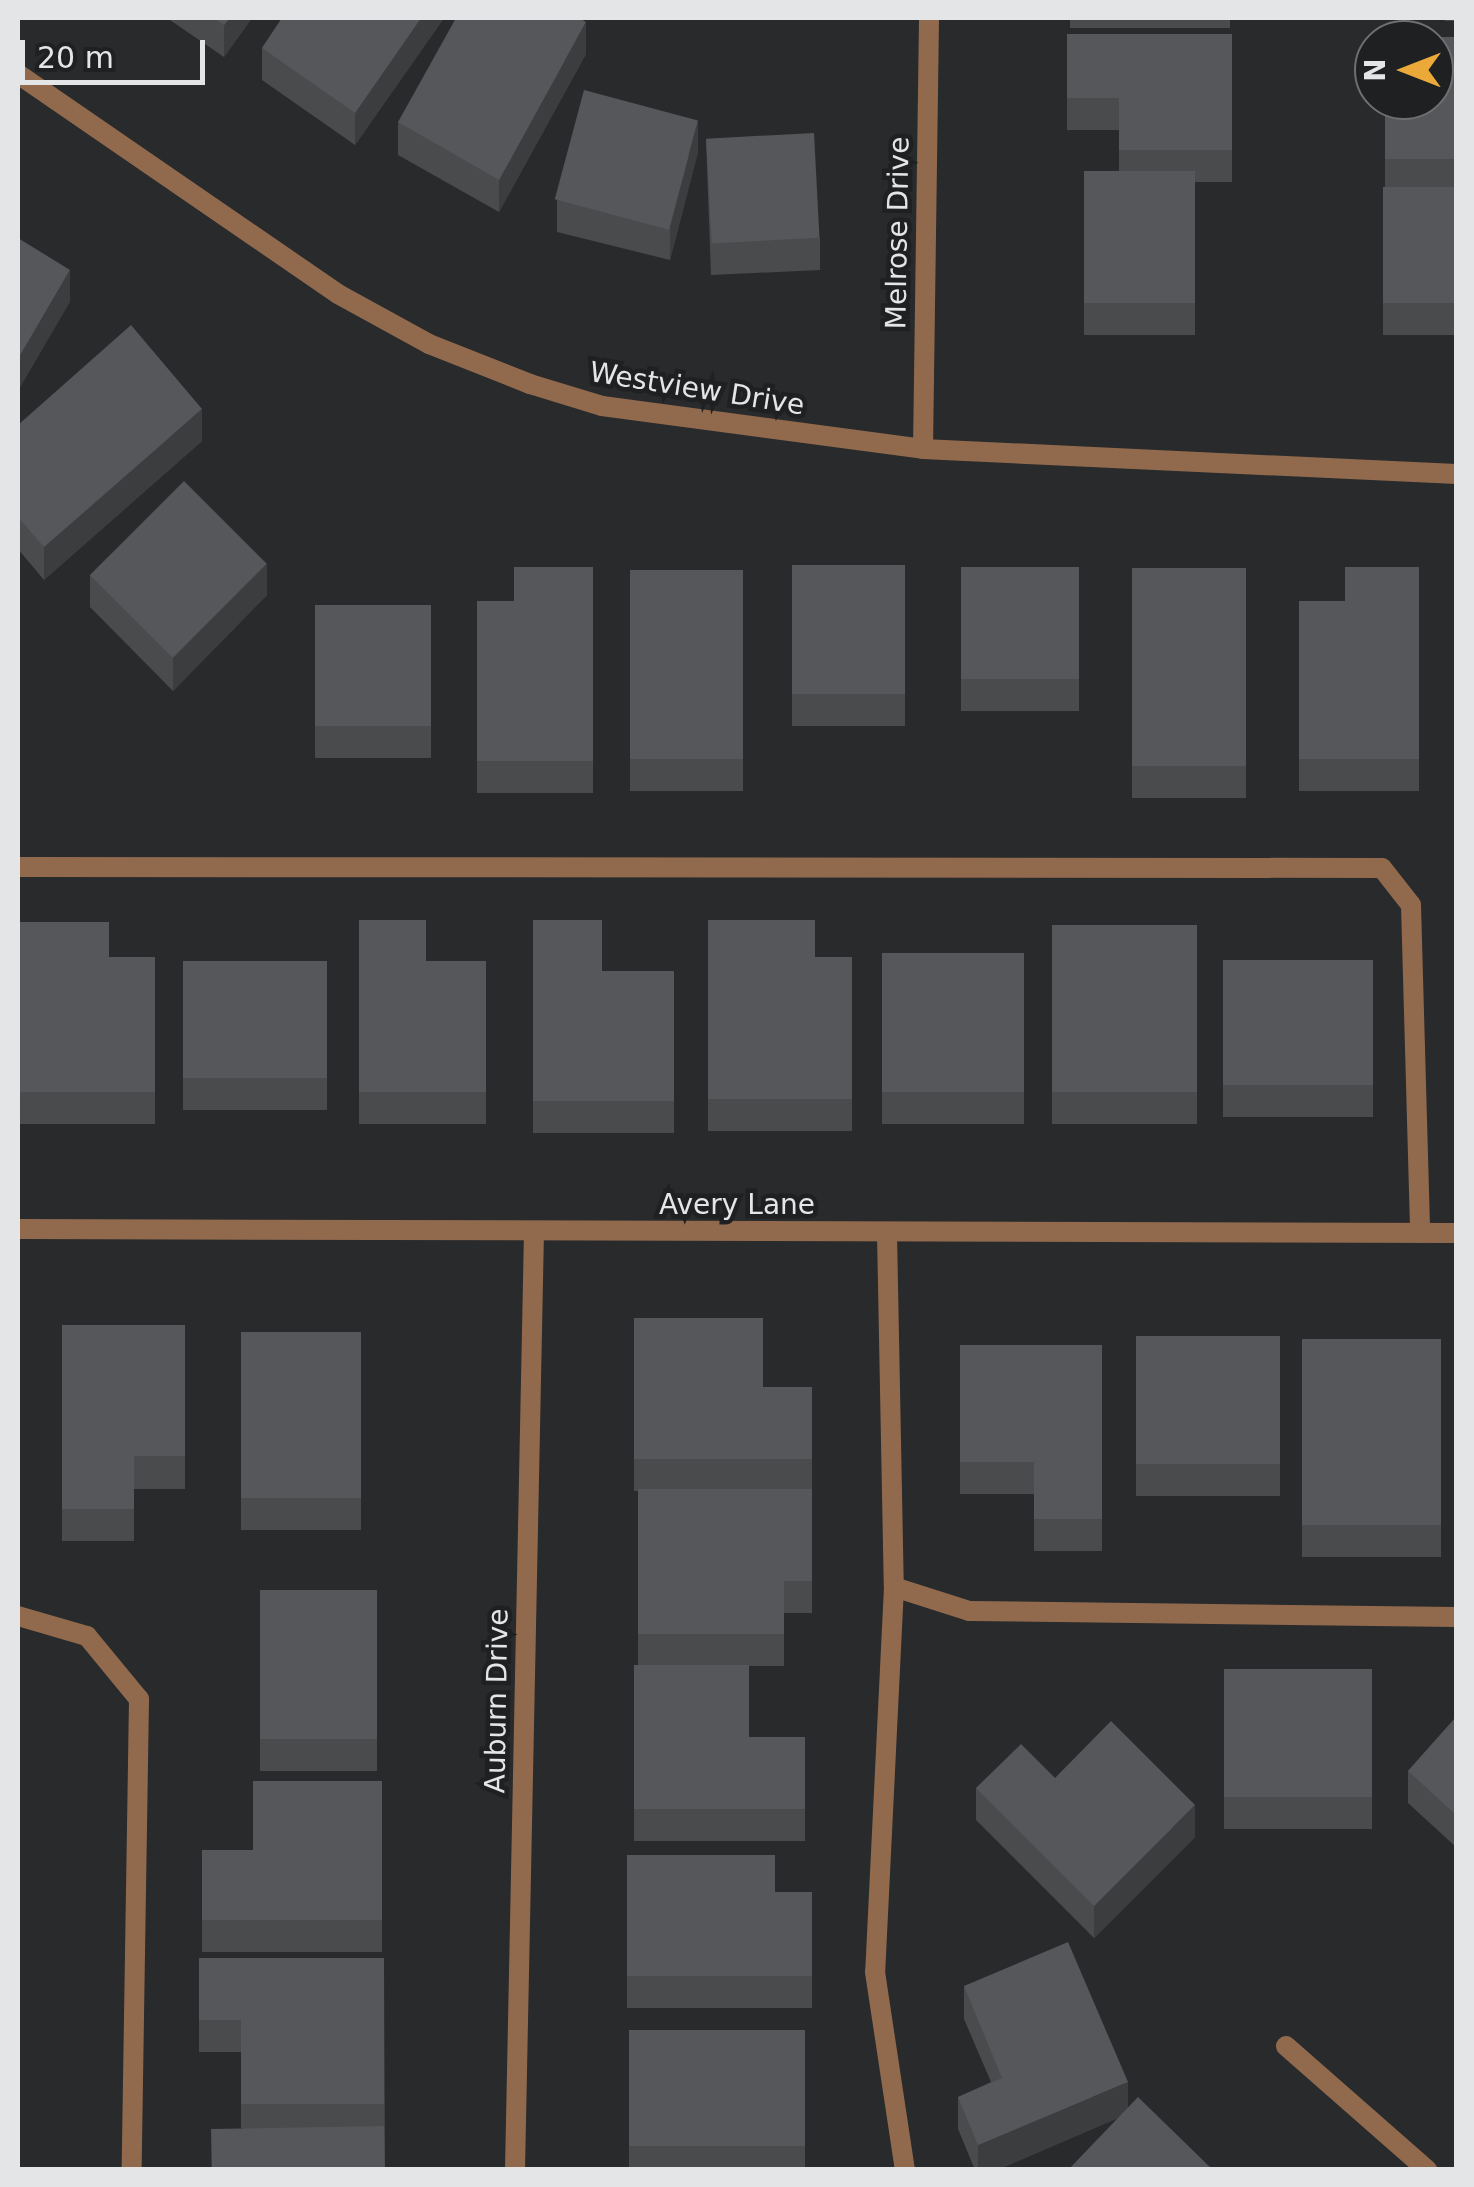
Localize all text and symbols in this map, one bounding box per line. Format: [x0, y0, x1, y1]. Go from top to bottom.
scale bar [25, 20, 210, 82]
north arrow [1354, 20, 1454, 120]
text: 20 m [37, 40, 114, 75]
text: N [1359, 58, 1392, 82]
street label: Melrose Drive [880, 136, 916, 330]
street label: Westview Drive [587, 355, 807, 423]
street label: Avery Lane [659, 1188, 815, 1222]
street label: Auburn Drive [479, 1608, 515, 1794]

